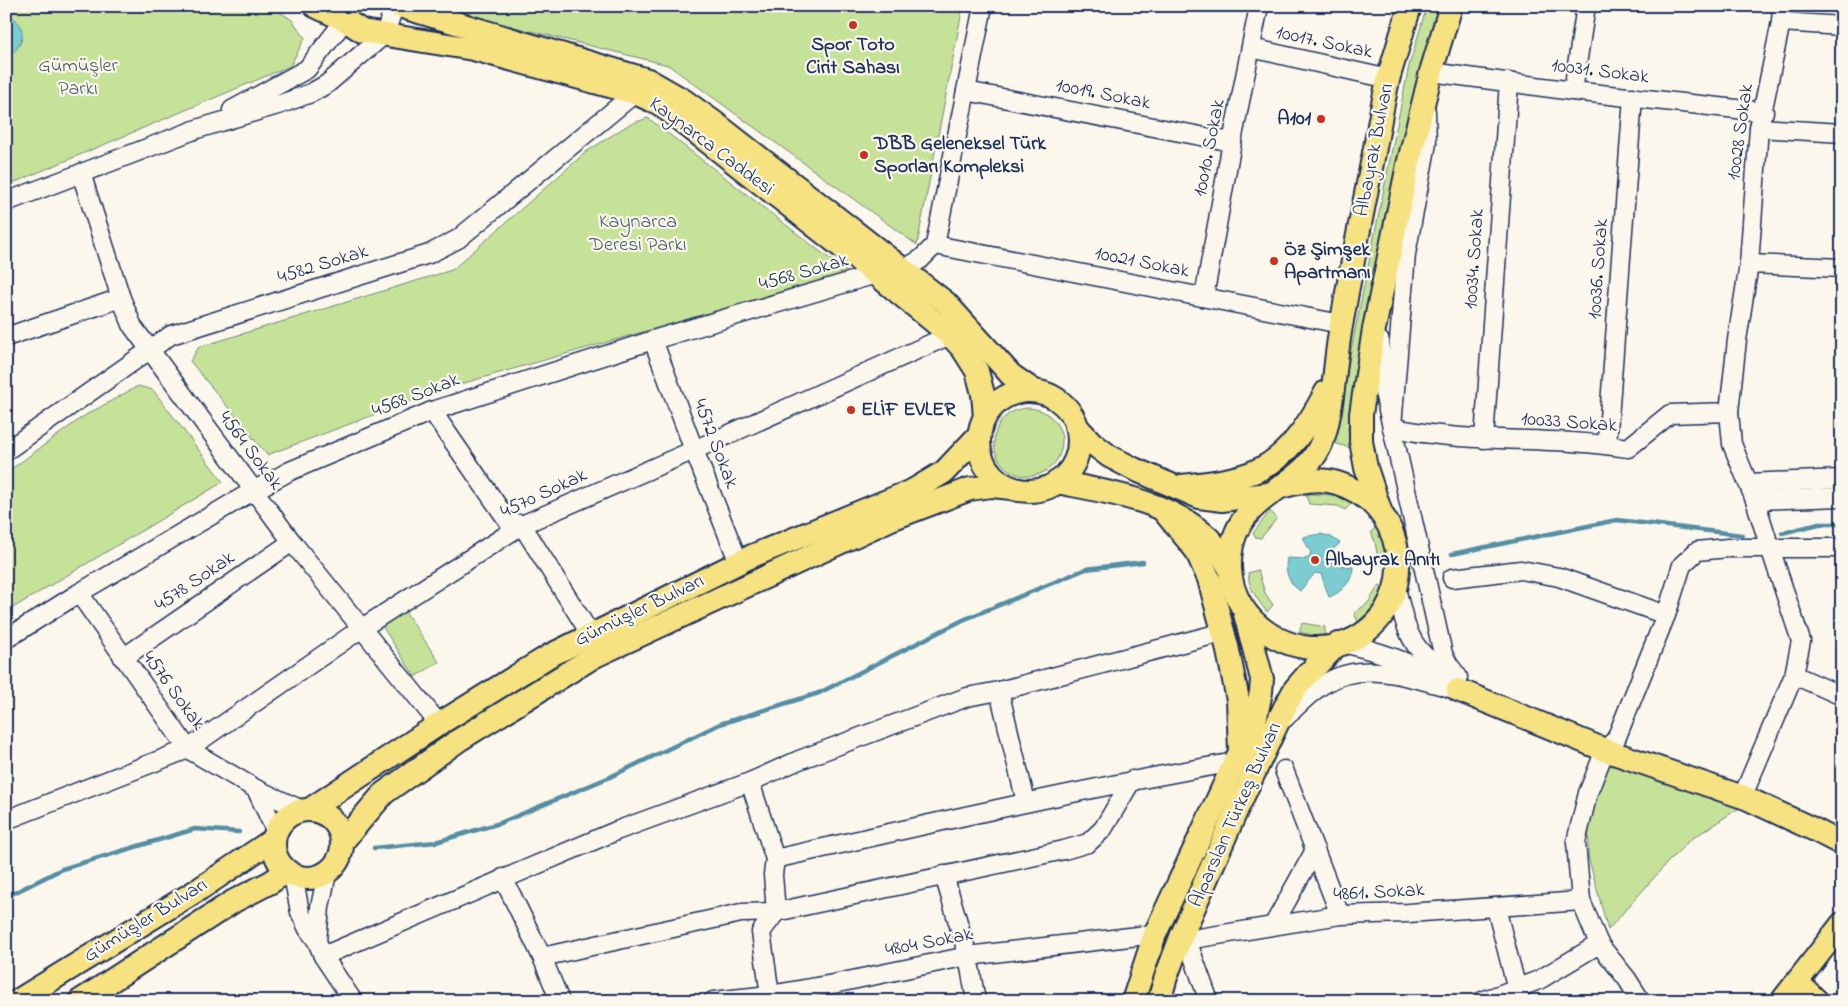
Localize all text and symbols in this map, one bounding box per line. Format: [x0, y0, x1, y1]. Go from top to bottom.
marker: Spor Toto Cirit Sahası [847, 19, 859, 31]
street label: 10017. Sokak [1273, 19, 1375, 67]
place label: Spor Toto Cirit Sahası [806, 31, 900, 83]
park label: Gümüşler Parkı [38, 52, 119, 104]
street label: 10031. Sokak [1549, 52, 1651, 92]
street label: 10019. Sokak [1053, 72, 1153, 118]
street label: Albayrak Bulvarı [1348, 81, 1402, 219]
street label: 10028 Sokak [1720, 82, 1762, 182]
street label: Kaynarca Caddesi [642, 90, 780, 204]
street label: 10010. Sokak [1186, 97, 1234, 199]
place label: A101 [1277, 105, 1312, 134]
marker: A101 [1315, 113, 1327, 125]
place label: DBB Geleneksel Türk Sporları Kompleksi [873, 130, 1047, 182]
marker: DBB Geleneksel Türk Sporları Kompleksi [858, 149, 870, 161]
park label: Kaynarca Deresi Parkı [588, 208, 687, 260]
street label: 10034. Sokak [1457, 208, 1493, 310]
street label: 10036. Sokak [1581, 218, 1617, 320]
place label: Öz Şimşek Apartmanı [1284, 236, 1372, 288]
street label: 4582 Sokak [274, 237, 372, 292]
street label: 10021 Sokak [1092, 240, 1192, 286]
street label: 4568 Sokak [756, 246, 852, 300]
marker: Öz Şimşek Apartmanı [1268, 255, 1280, 267]
street label: 4568 Sokak [368, 366, 464, 426]
street label: 4572 Sokak [685, 395, 745, 493]
place label: ELİF EVLER [861, 396, 956, 425]
marker: ELİF EVLER [845, 404, 857, 416]
street label: 4564 Sokak [211, 405, 290, 497]
street label: 10033 Sokak [1520, 405, 1618, 441]
street label: 4570 Sokak [496, 461, 592, 527]
street label: 4578 Sokak [149, 544, 241, 620]
place label: Albayrak Anıtı [1325, 546, 1440, 576]
marker: Albayrak Anıtı [1309, 554, 1321, 566]
street label: Gümüşler Bulvarı [570, 567, 710, 655]
street label: 4576 Sokak [134, 645, 212, 737]
street label: Alparslan Türkeş Bulvarı [1182, 718, 1290, 912]
street label: Gümüşler Bulvarı [79, 871, 213, 971]
street label: 4861. Sokak [1333, 876, 1425, 910]
street label: 4804 Sokak [883, 920, 975, 966]

